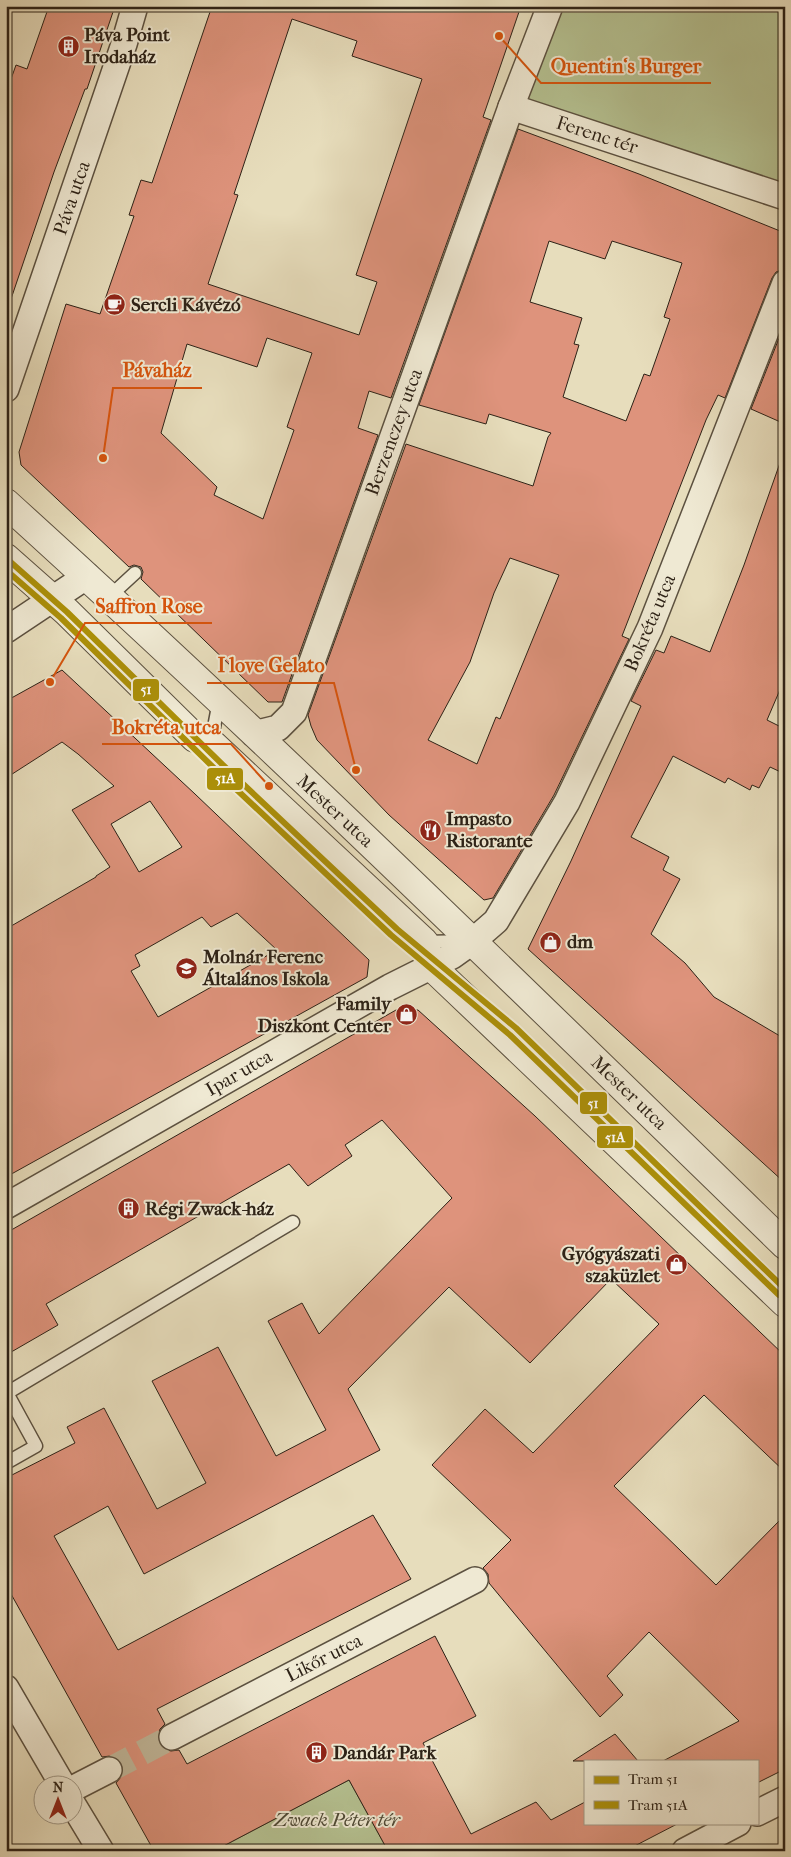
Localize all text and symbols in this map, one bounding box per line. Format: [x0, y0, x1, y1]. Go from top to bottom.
place label: Páva Point Irodaház [84, 24, 170, 68]
building icon: Páva Point Irodaház [56, 34, 80, 58]
callout: Quentin‘s Burger [541, 48, 711, 83]
text: Quentin‘s Burger [551, 55, 702, 78]
street label: Ferenc tér [553, 111, 641, 159]
street label: Páva utca [49, 158, 95, 238]
cafe icon: Sercli Kávézó [103, 293, 127, 317]
place label: Sercli Kávézó [131, 294, 241, 316]
callout: Pávaház [113, 353, 202, 388]
text: Pávaház [122, 359, 192, 382]
street label: Berzenczey utca [361, 365, 427, 498]
street label: Bokréta utca [620, 571, 680, 675]
callout: Saffron Rose [85, 588, 212, 623]
text: Saffron Rose [95, 595, 203, 618]
callout: I love Gelato [207, 648, 334, 683]
text: I love Gelato [217, 654, 325, 677]
line badge: 51 [132, 678, 160, 702]
text: 51 [140, 681, 152, 698]
callout: Bokréta utca [102, 709, 231, 744]
text: Bokréta utca [112, 716, 221, 739]
line badge: 51A [206, 767, 244, 791]
text: 51A [215, 770, 236, 787]
street label: Mester utca [292, 770, 378, 852]
place label: Impasto Ristorante [446, 808, 533, 852]
restaurant icon: Impasto Ristorante [418, 818, 442, 842]
shop icon: dm [539, 930, 563, 954]
place label: dm [567, 931, 593, 953]
place label: Molnár Ferenc Általános Iskola [202, 946, 330, 990]
school or university icon: Molnár Ferenc Általános Iskola [175, 956, 199, 980]
place label: Family Diszkont Center [257, 993, 392, 1037]
shop icon: Family Diszkont Center [395, 1003, 419, 1027]
street label: Ipar utca [202, 1045, 276, 1101]
street label: Mester utca [587, 1052, 672, 1135]
line badge: 51 [579, 1091, 608, 1115]
text: 51 [587, 1095, 599, 1112]
line badge: 51A [596, 1125, 634, 1149]
text: 51A [605, 1129, 626, 1146]
building icon: Régi Zwack-ház [117, 1197, 141, 1221]
place label: Régi Zwack-ház [145, 1198, 275, 1220]
place label: Gyógyászati szaküzlet [562, 1243, 660, 1287]
shop icon: Gyógyászati szaküzlet [664, 1253, 688, 1277]
street label: Likőr utca [282, 1629, 366, 1687]
building icon: Dandár Park [305, 1741, 329, 1765]
place label: Dandár Park [333, 1742, 437, 1764]
legend [584, 1760, 758, 1824]
text: Tram 51 [628, 1770, 678, 1788]
north arrow [32, 1774, 82, 1824]
text: N [53, 1779, 64, 1796]
text: Tram 51A [628, 1796, 688, 1814]
park label: Zwack Péter tér [273, 1809, 401, 1831]

